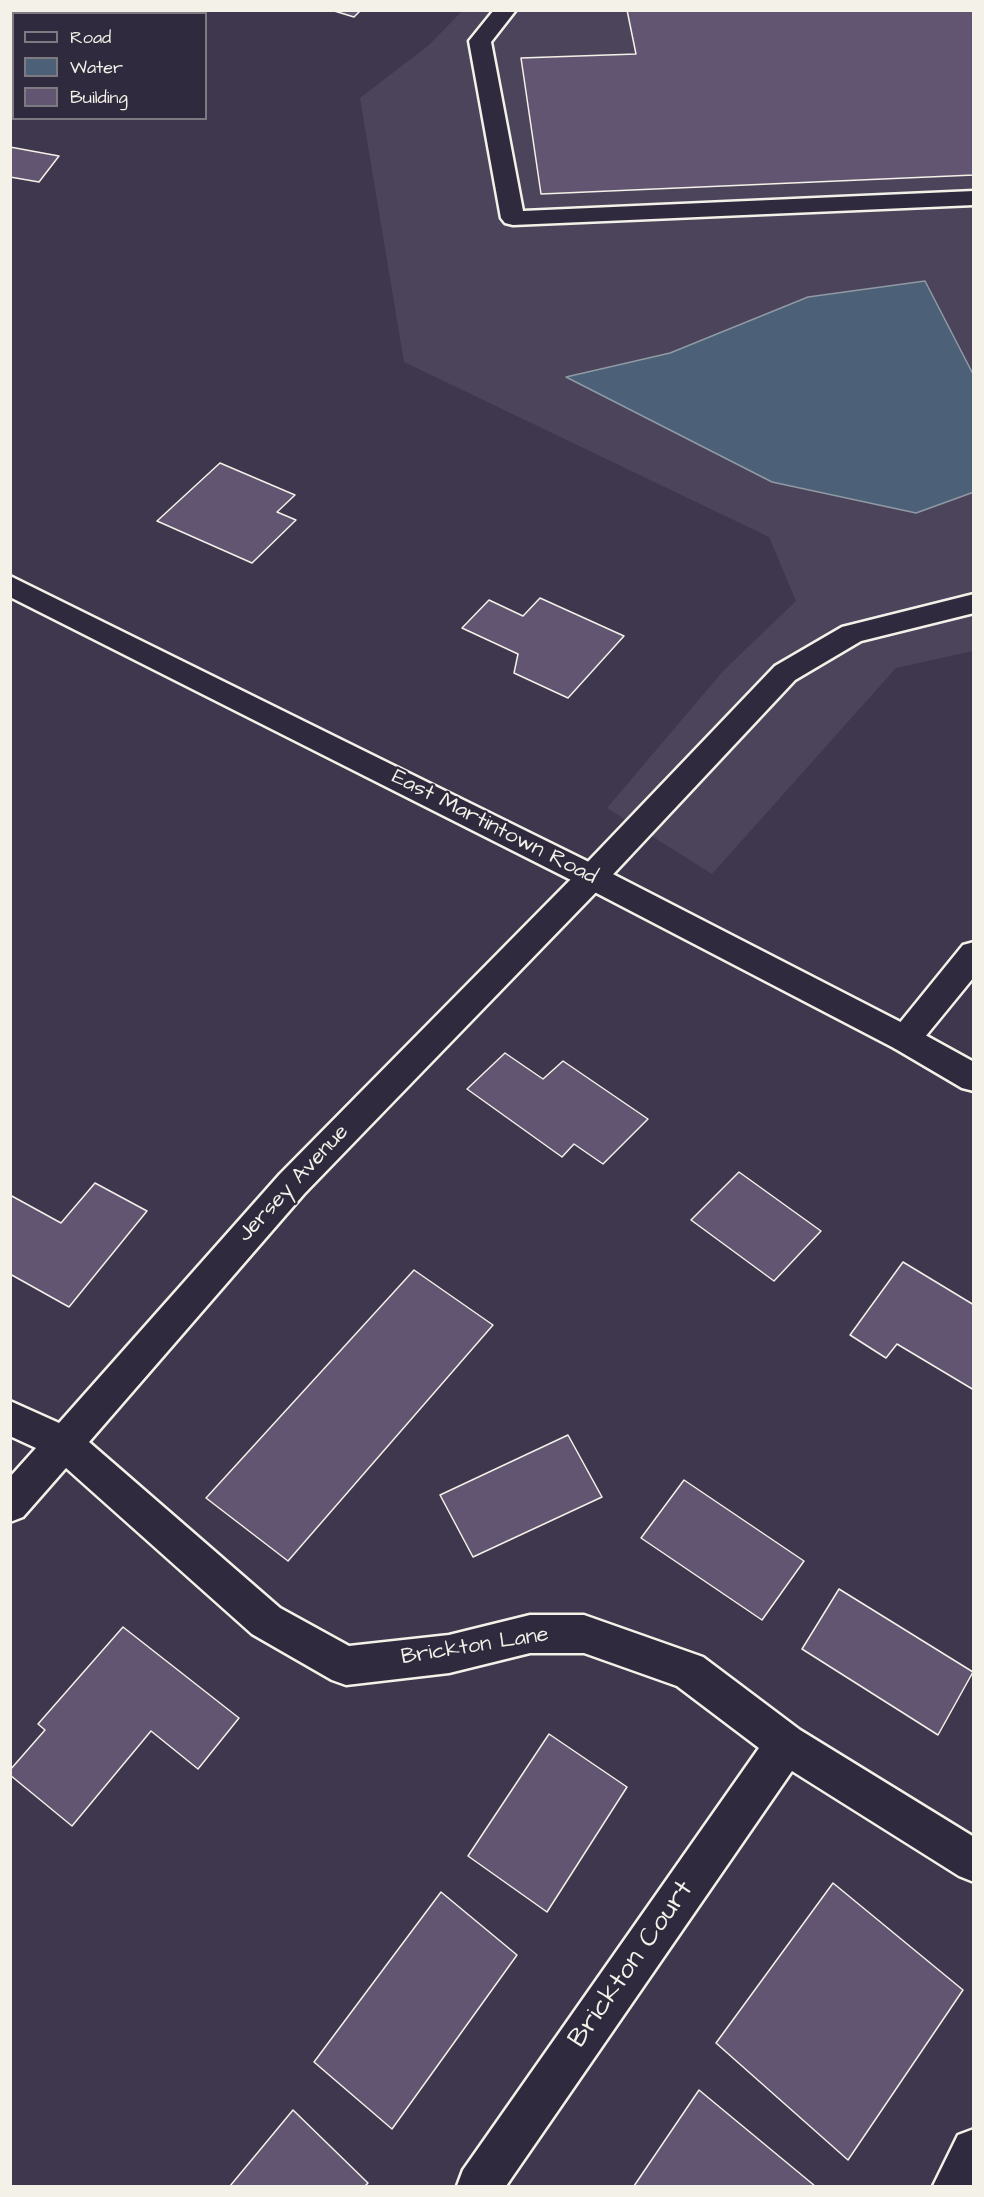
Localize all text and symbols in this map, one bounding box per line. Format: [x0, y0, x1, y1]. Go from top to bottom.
legend [12, 12, 207, 120]
text: Road [70, 25, 111, 50]
text: Water [70, 55, 123, 80]
text: Building [70, 85, 128, 110]
street label: East Martintown Road [387, 765, 601, 891]
street label: Jersey Avenue [233, 1120, 355, 1248]
street label: Brickton Lane [399, 1622, 551, 1672]
street label: Brickton Court [562, 1875, 702, 2055]

